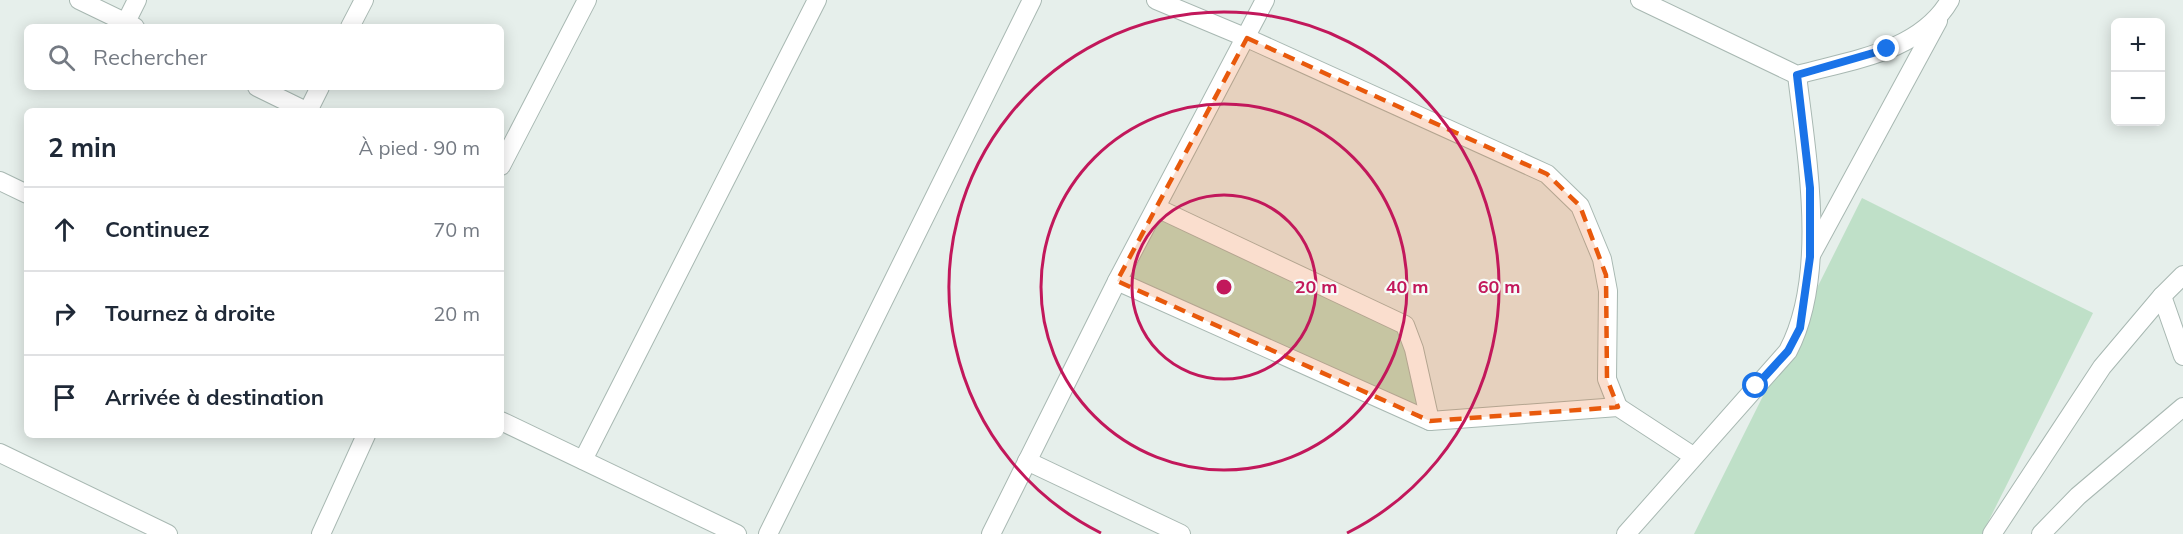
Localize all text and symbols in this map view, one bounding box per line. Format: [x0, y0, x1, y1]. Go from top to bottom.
map controls [2111, 18, 2165, 126]
button: + [2111, 18, 2165, 72]
search box [24, 24, 504, 90]
route end [1873, 35, 1899, 61]
icon: search [45, 41, 78, 74]
text: Rechercher [93, 43, 207, 71]
button: − [2111, 72, 2165, 126]
text: 2 min [48, 131, 117, 164]
text: À pied · 90 m [359, 135, 480, 160]
icon: ahead [48, 213, 81, 246]
text: Continuez [105, 215, 210, 243]
text: 70 m [433, 217, 480, 242]
text: 20 m [1295, 275, 1337, 298]
text: 40 m [1386, 275, 1428, 298]
text: 60 m [1478, 275, 1520, 298]
centre of rings [1214, 277, 1234, 297]
icon: right [48, 297, 81, 330]
text: Tournez à droite [105, 299, 275, 327]
text: 20 m [433, 301, 480, 326]
route start [1742, 372, 1768, 398]
icon: arrive [48, 381, 81, 414]
text: Arrivée à destination [105, 383, 324, 411]

